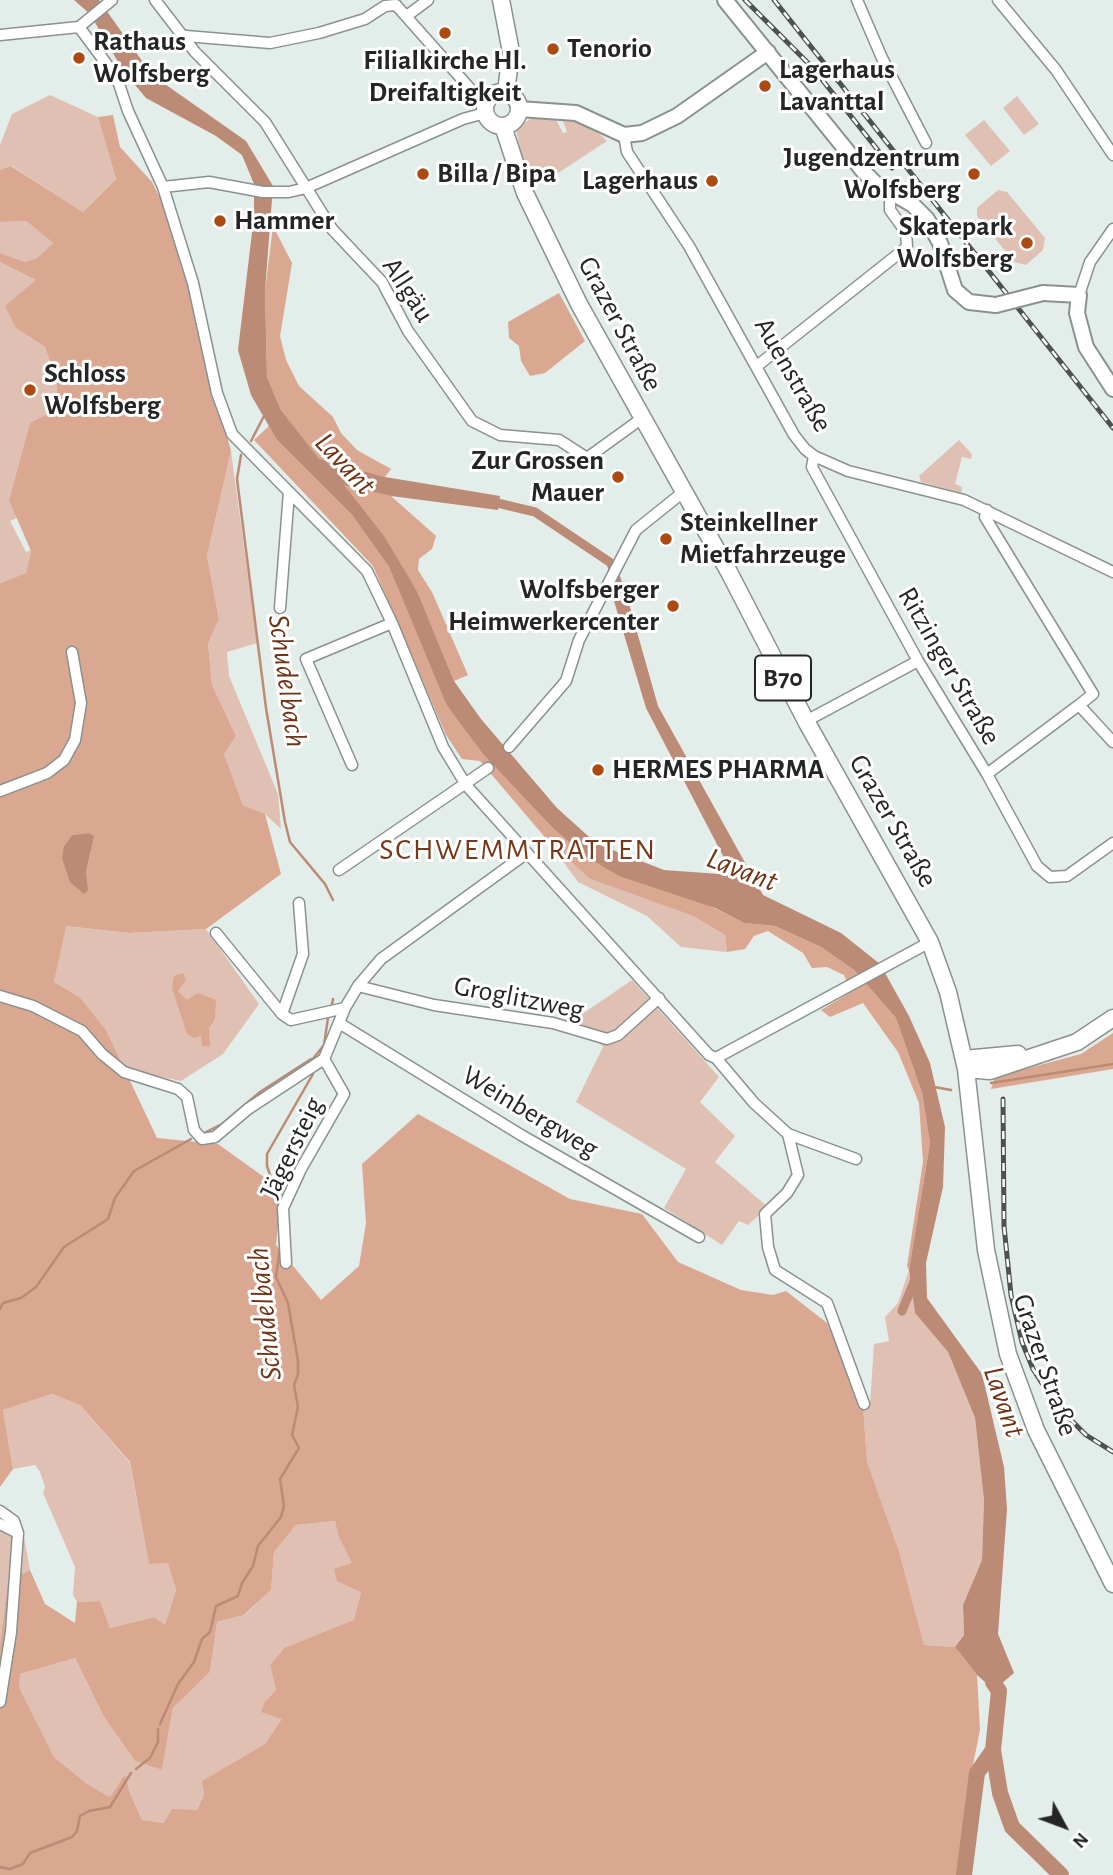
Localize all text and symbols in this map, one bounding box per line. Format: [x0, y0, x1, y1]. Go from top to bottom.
place label: Rathaus Wolfsberg [93, 25, 210, 91]
marker: Filialkirche Hl. Dreifaltigkeit [437, 25, 453, 41]
place label: Tenorio [567, 32, 652, 66]
marker: Tenorio [545, 41, 561, 57]
place label: Filialkirche Hl. Dreifaltigkeit [363, 44, 527, 110]
marker: Rathaus Wolfsberg [71, 50, 87, 66]
place label: Lagerhaus Lavanttal [779, 53, 895, 119]
marker: Lagerhaus Lavanttal [757, 78, 773, 94]
place label: Jugendzentrum Wolfsberg [784, 141, 960, 207]
place label: Billa / Bipa [437, 157, 557, 191]
place label: Lagerhaus [582, 164, 698, 198]
marker: Billa / Bipa [415, 166, 431, 182]
marker: Jugendzentrum Wolfsberg [966, 166, 982, 182]
marker: Lagerhaus [704, 173, 720, 189]
place label: Hammer [234, 204, 334, 238]
place label: Skatepark Wolfsberg [896, 210, 1013, 276]
marker: Hammer [212, 213, 228, 229]
marker: Skatepark Wolfsberg [1019, 235, 1035, 251]
street label: Allgäu [375, 251, 441, 329]
street label: Grazer Straße [570, 251, 670, 397]
street label: Auenstraße [747, 312, 839, 438]
place label: Schloss Wolfsberg [44, 357, 161, 423]
marker: Schloss Wolfsberg [22, 382, 38, 398]
water label: Lavant [307, 425, 383, 503]
place label: Zur Grossen Mauer [471, 444, 604, 510]
marker: Zur Grossen Mauer [610, 469, 626, 485]
place label: Steinkellner Mietfahrzeuge [680, 506, 846, 572]
marker: Steinkellner Mietfahrzeuge [658, 531, 674, 547]
place label: Wolfsberger Heimwerkercenter [448, 573, 659, 639]
street label: Ritzinger Straße [890, 581, 1008, 751]
marker: Wolfsberger Heimwerkercenter [665, 598, 681, 614]
water label: Schudelbach [260, 612, 314, 750]
road number: B70 [755, 656, 811, 700]
street label: Grazer Straße [841, 749, 945, 893]
place label: HERMES PHARMA [612, 753, 824, 787]
marker: HERMES PHARMA [590, 762, 606, 778]
district label: SCHWEMMTRATTEN [381, 832, 655, 868]
water label: Lavant [701, 840, 783, 900]
street label: Groglitzweg [451, 969, 587, 1027]
street label: Weinbergweg [456, 1058, 604, 1166]
street label: Jägersteig [253, 1092, 331, 1204]
water label: Schudelbach [240, 1246, 290, 1382]
street label: Grazer Straße [1005, 1290, 1085, 1440]
water label: Lavant [975, 1362, 1033, 1442]
north arrow [1029, 1791, 1099, 1861]
text: N [1069, 1829, 1092, 1851]

